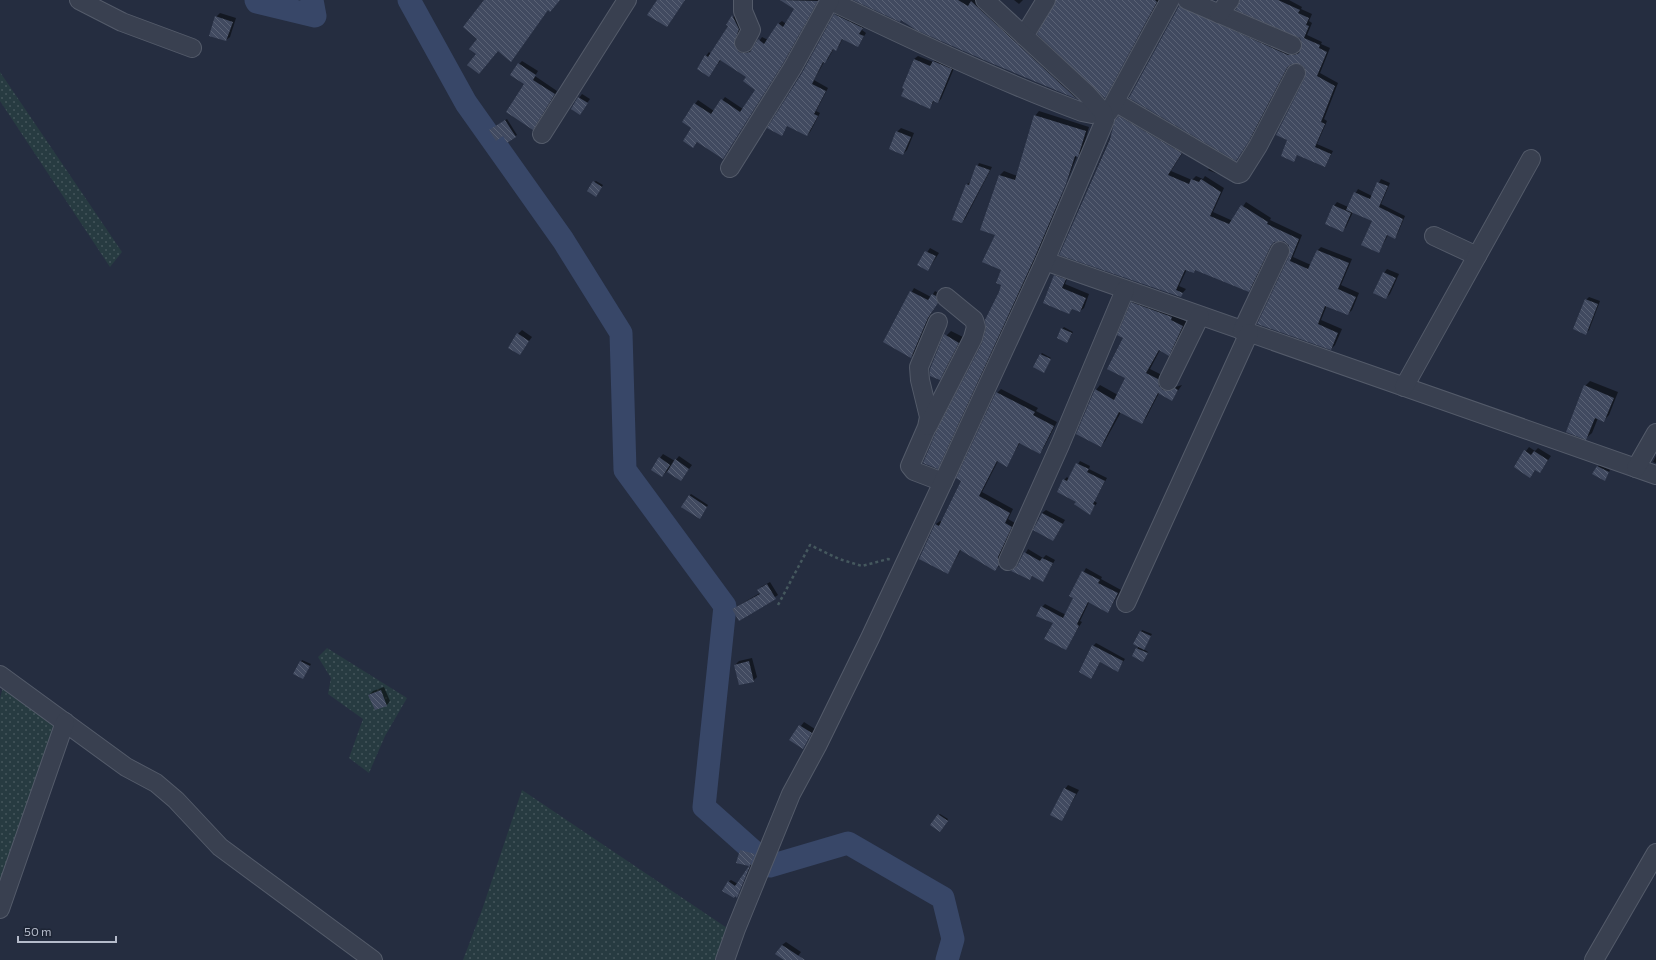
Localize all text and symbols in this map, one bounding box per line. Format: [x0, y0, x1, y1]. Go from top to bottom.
scale bar [18, 918, 116, 944]
text: 50 m [24, 924, 52, 938]

